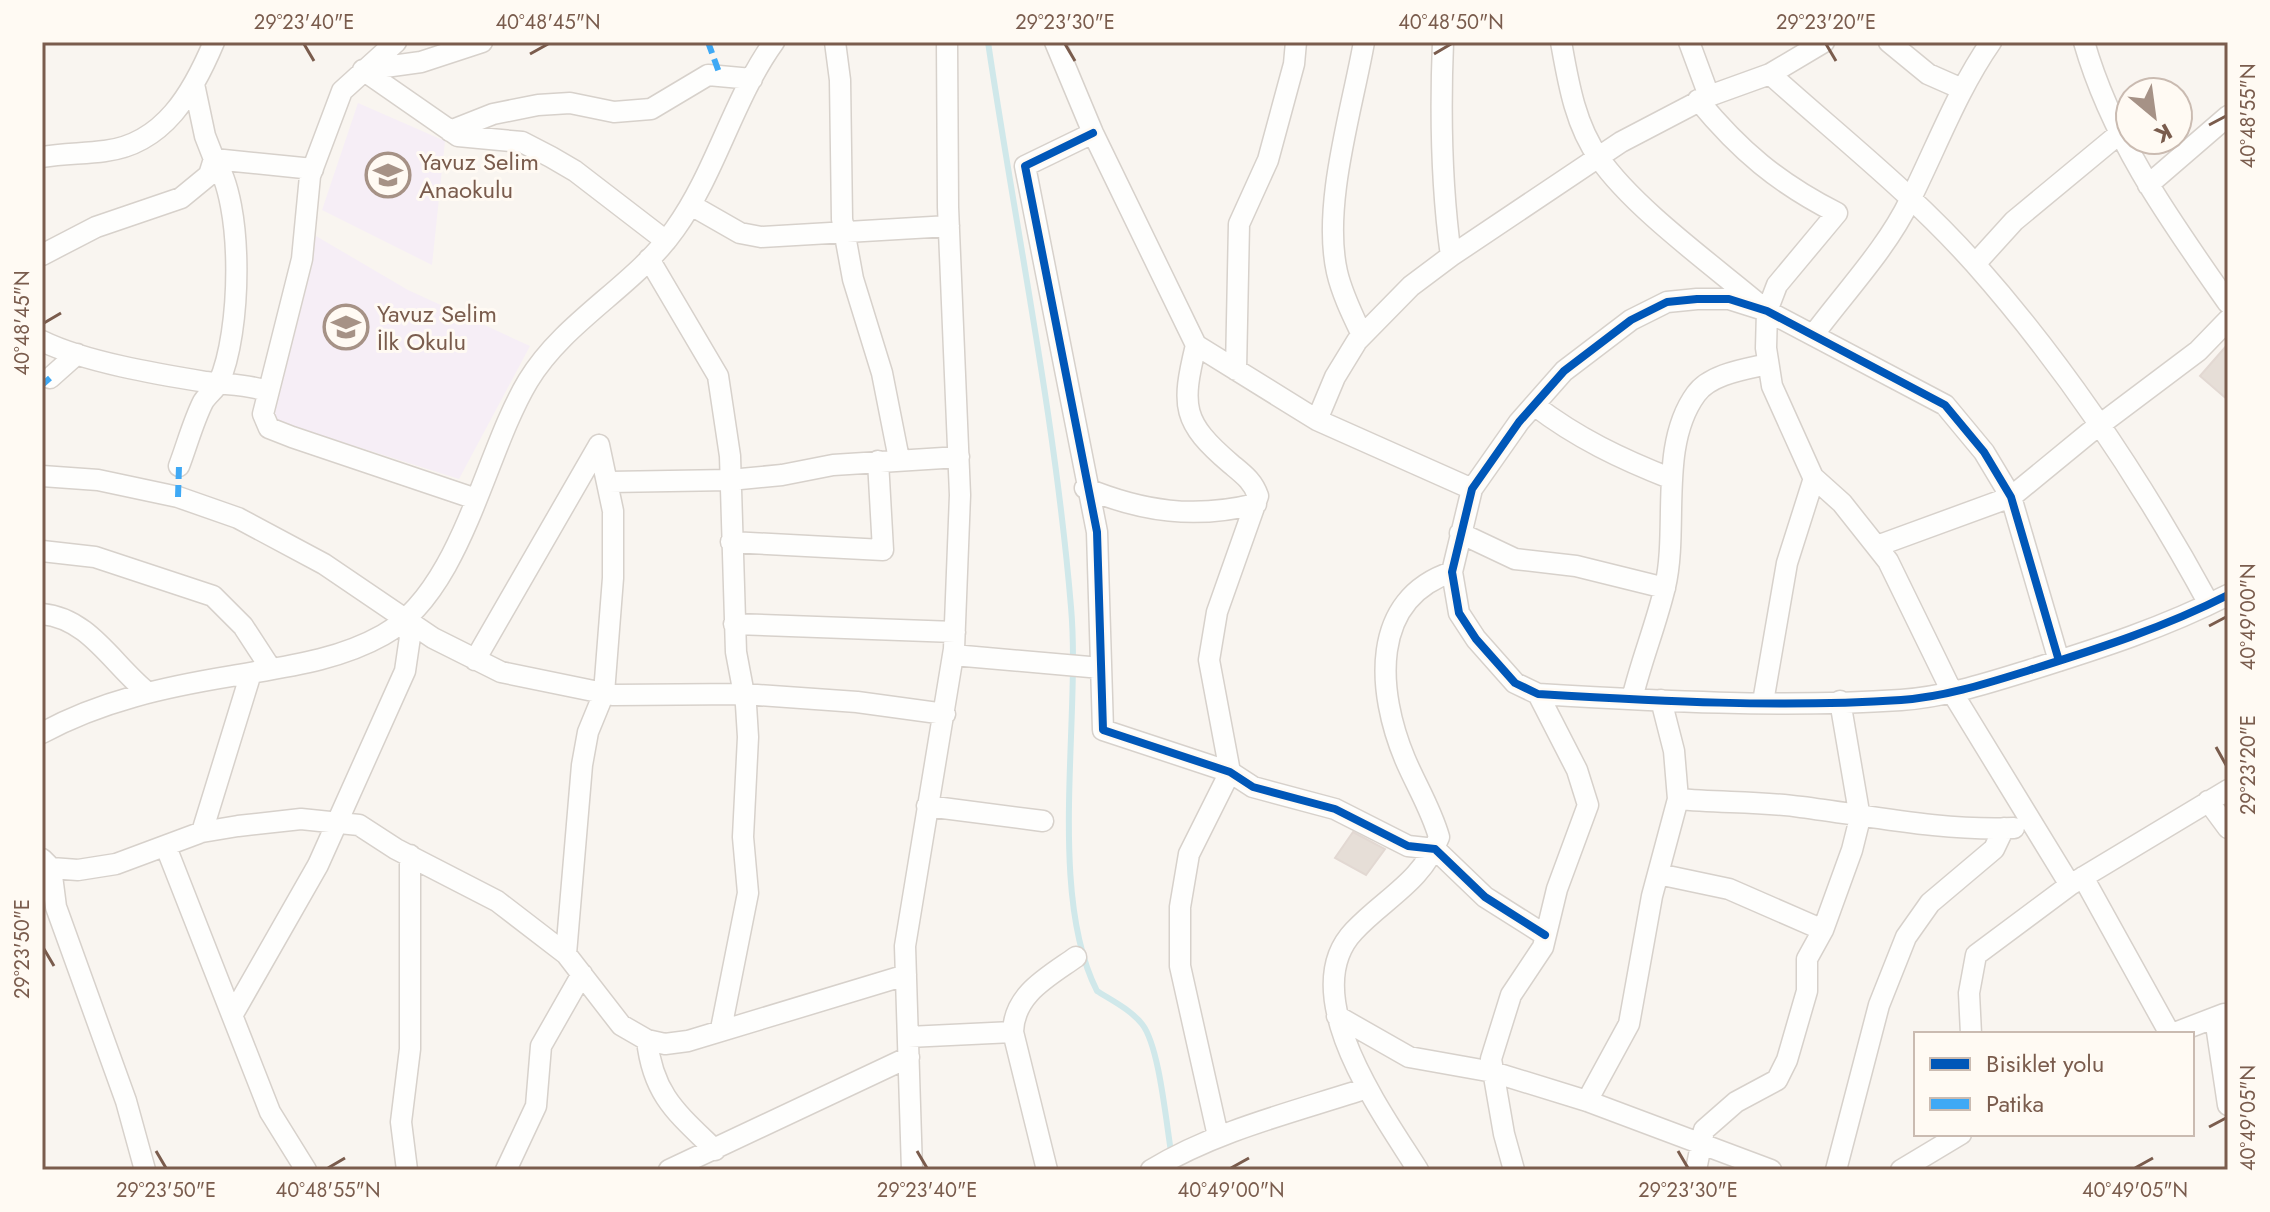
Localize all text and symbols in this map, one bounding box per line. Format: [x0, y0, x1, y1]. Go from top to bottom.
text: 29°23'40"E [254, 8, 354, 37]
text: 40°48'45"N [495, 8, 601, 37]
text: 29°23'30"E [1015, 8, 1115, 37]
text: 40°48'50"N [1398, 8, 1504, 37]
text: 29°23'20"E [1776, 8, 1876, 37]
text: 40°48'55"N [2234, 64, 2263, 168]
north arrow [2114, 76, 2194, 156]
text: K [2149, 116, 2178, 152]
place label: Yavuz Selim Anaokulu [419, 144, 539, 207]
school or university icon: Yavuz Selim Anaokulu [364, 151, 412, 199]
text: 40°48'45"N [8, 270, 37, 376]
place label: Yavuz Selim İlk Okulu [377, 296, 497, 359]
school or university icon: Yavuz Selim İlk Okulu [322, 303, 370, 351]
text: 40°49'00"N [2234, 564, 2263, 670]
text: 29°23'20"E [2234, 715, 2263, 815]
text: 29°23'50"E [8, 899, 37, 999]
legend [1914, 1032, 2194, 1136]
text: Bisiklet yolu [1986, 1046, 2104, 1081]
text: 40°49'05"N [2234, 1065, 2263, 1171]
text: Patika [1986, 1086, 2044, 1121]
text: 29°23'50"E [116, 1176, 216, 1205]
text: 40°48'55"N [276, 1176, 380, 1205]
text: 29°23'40"E [877, 1176, 977, 1205]
text: 40°49'00"N [1178, 1176, 1284, 1205]
text: 29°23'30"E [1638, 1176, 1738, 1205]
text: 40°49'05"N [2082, 1176, 2188, 1205]

